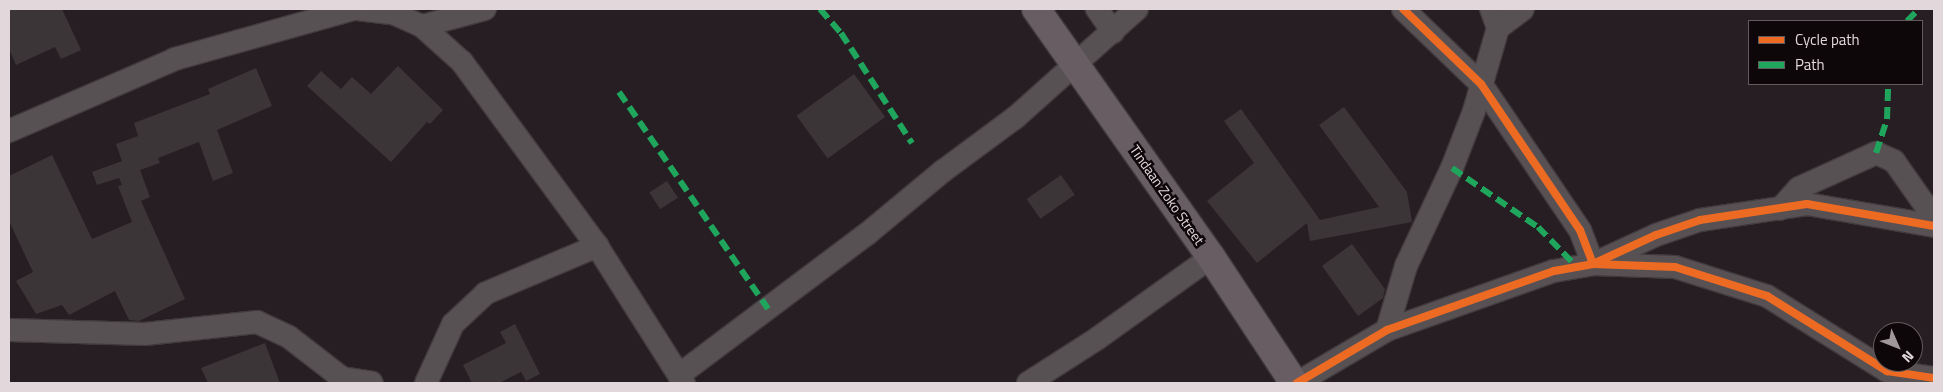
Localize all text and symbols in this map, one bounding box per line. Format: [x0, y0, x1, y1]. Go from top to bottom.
legend [1748, 20, 1923, 85]
text: Cycle path [1795, 28, 1860, 51]
text: Path [1795, 53, 1825, 76]
street label: Tindaan Zoko Street [1126, 142, 1208, 248]
north arrow [1873, 322, 1923, 372]
text: N [1898, 346, 1919, 368]

